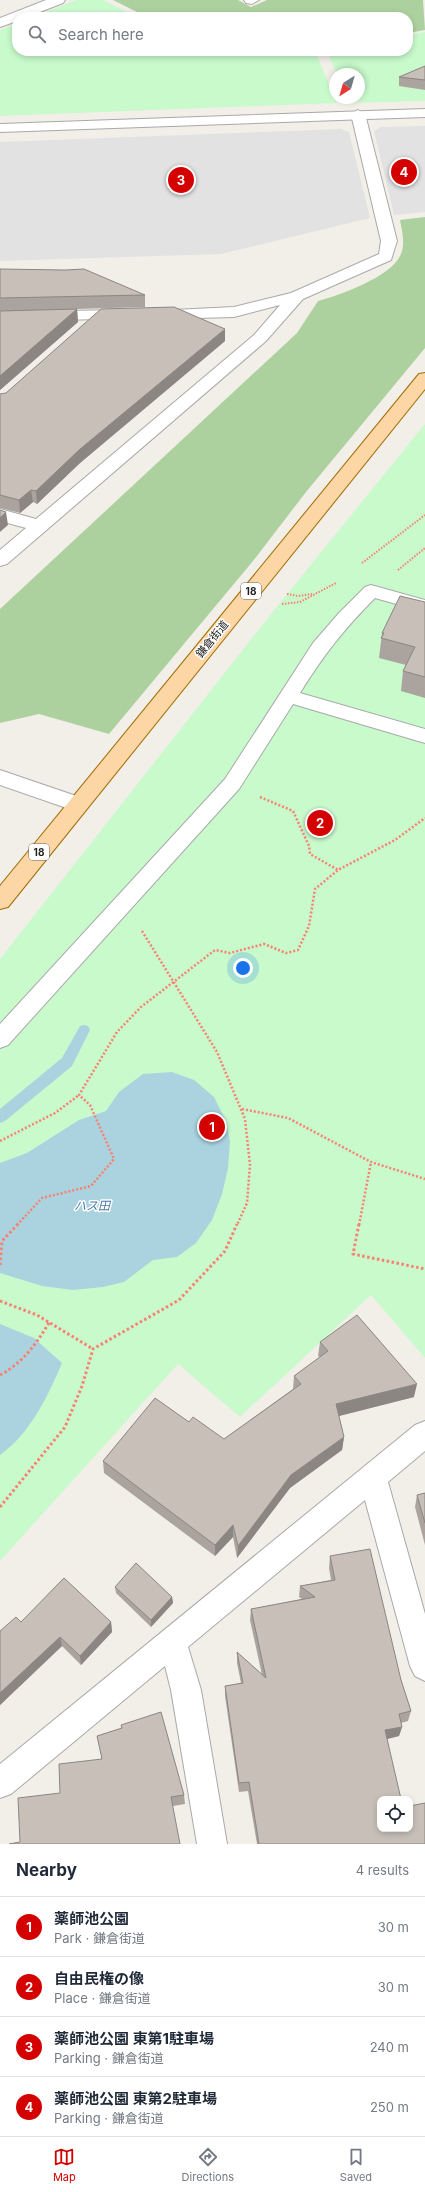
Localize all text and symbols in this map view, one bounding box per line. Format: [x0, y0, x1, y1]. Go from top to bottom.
search box [12, 12, 413, 56]
icon: search [26, 23, 48, 45]
text: Search here [58, 25, 144, 44]
north arrow [329, 68, 365, 104]
pin: 4 [391, 157, 417, 187]
pin: 3 [168, 165, 194, 195]
road number: 18 [241, 583, 261, 599]
street label: 鎌倉街道 [193, 617, 231, 661]
pin: 2 [307, 808, 333, 838]
road number: 18 [29, 844, 49, 860]
your location [233, 958, 253, 978]
pin: 1 [199, 1112, 225, 1142]
water label: ハス田 [74, 1198, 112, 1213]
map controls [377, 1796, 413, 1832]
button: locate [377, 1796, 413, 1832]
text: Nearby [16, 1860, 77, 1880]
text: 4 results [356, 1862, 409, 1878]
text: 薬師池公園 [54, 1909, 129, 1928]
text: 1 [26, 1919, 32, 1935]
text: 30 m [378, 1919, 409, 1935]
text: Park · 鎌倉街道 [54, 1930, 145, 1946]
text: 自由民権の像 [54, 1969, 144, 1988]
text: 2 [25, 1979, 33, 1995]
text: 30 m [378, 1979, 409, 1995]
text: Place · 鎌倉街道 [54, 1990, 151, 2006]
text: 薬師池公園 東第1駐車場 [54, 2029, 214, 2048]
text: 3 [25, 2039, 33, 2055]
text: 240 m [370, 2039, 409, 2055]
text: Parking · 鎌倉街道 [54, 2050, 164, 2066]
text: 薬師池公園 東第2駐車場 [54, 2089, 217, 2108]
text: 4 [25, 2099, 33, 2115]
text: 250 m [370, 2099, 409, 2115]
text: Parking · 鎌倉街道 [54, 2110, 164, 2126]
tab: Map [53, 2146, 76, 2184]
tab: Directions [182, 2146, 234, 2184]
tab: Saved [340, 2146, 372, 2184]

